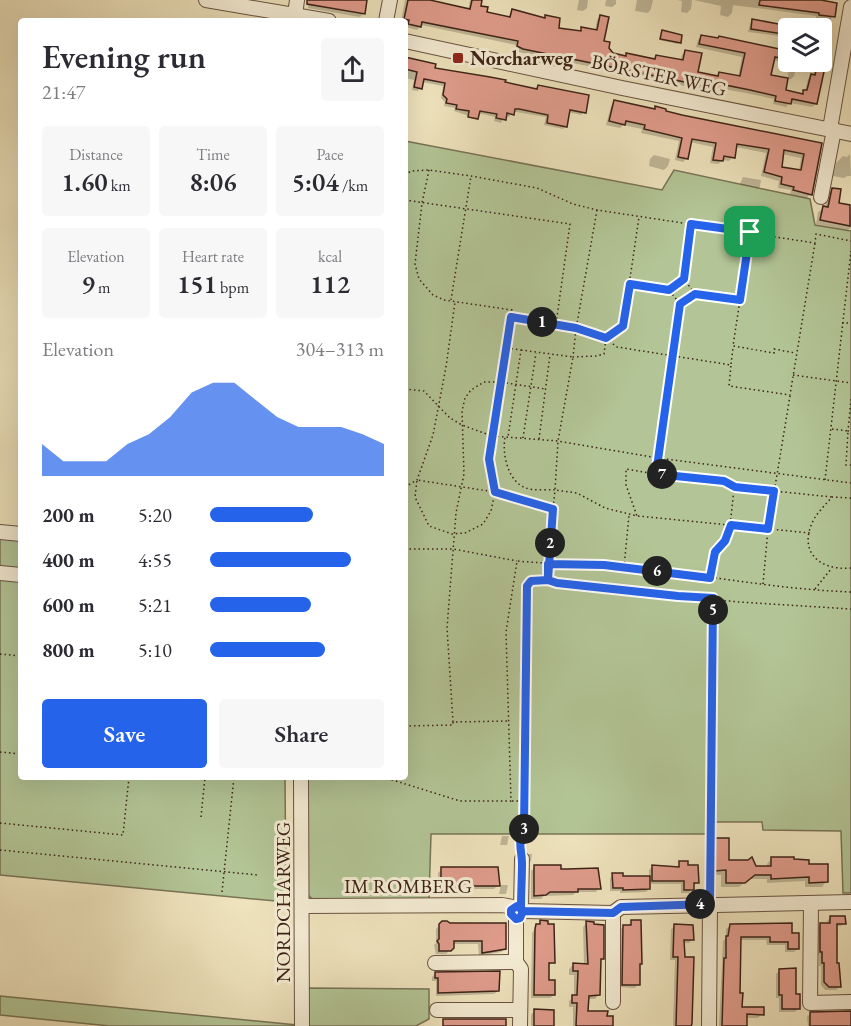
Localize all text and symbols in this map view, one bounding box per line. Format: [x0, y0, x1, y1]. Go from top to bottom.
map controls [778, 18, 832, 72]
button: layers [778, 18, 832, 72]
text: Evening run [42, 35, 206, 78]
button: share [321, 38, 384, 101]
place label: Norcharweg [470, 45, 574, 71]
street label: BÖRSTER WEG [589, 48, 729, 102]
marker: Norcharweg [451, 51, 465, 65]
text: 21:47 [42, 79, 85, 105]
text: Distance [69, 144, 123, 165]
text: Time [196, 144, 230, 165]
text: Pace [317, 144, 343, 165]
text: 1.60 [61, 165, 108, 199]
text: 8:06 [189, 165, 237, 199]
text: 5:04 [292, 165, 339, 199]
text: km [108, 175, 131, 196]
text: /km [339, 175, 368, 196]
pin [724, 206, 775, 257]
icon: arrive [733, 215, 766, 248]
text: Elevation [67, 246, 125, 267]
text: Heart rate [182, 246, 244, 267]
text: kcal [318, 246, 342, 267]
text: 9 [82, 267, 95, 301]
text: 151 [177, 267, 217, 301]
text: 112 [310, 267, 350, 301]
text: m [95, 277, 111, 298]
text: bpm [217, 277, 249, 298]
pin: 1 [527, 307, 557, 337]
text: 1 [538, 311, 546, 332]
text: Elevation [42, 336, 114, 362]
text: 304–313 m [296, 336, 384, 362]
pin: 7 [647, 459, 677, 489]
text: 7 [658, 463, 666, 484]
text: 200 m [42, 502, 95, 528]
text: 5:20 [138, 502, 172, 528]
pin: 2 [535, 528, 565, 558]
text: 2 [546, 532, 554, 553]
text: 400 m [42, 547, 95, 573]
text: 4:55 [138, 547, 172, 573]
pin: 6 [642, 556, 672, 586]
text: 6 [653, 560, 661, 581]
text: 600 m [42, 592, 95, 618]
text: 5:21 [138, 592, 172, 618]
pin: 5 [698, 595, 728, 625]
text: 5 [709, 599, 717, 620]
text: 800 m [42, 637, 95, 663]
text: 5:10 [138, 637, 172, 663]
button: Save [42, 699, 207, 768]
button: Share [219, 699, 384, 768]
pin: 3 [509, 814, 539, 844]
text: 3 [520, 818, 528, 839]
street label: NORDCHARWEG [270, 822, 296, 982]
street label: IM ROMBERG [344, 873, 472, 899]
pin: 4 [685, 889, 715, 919]
text: 4 [696, 893, 704, 914]

